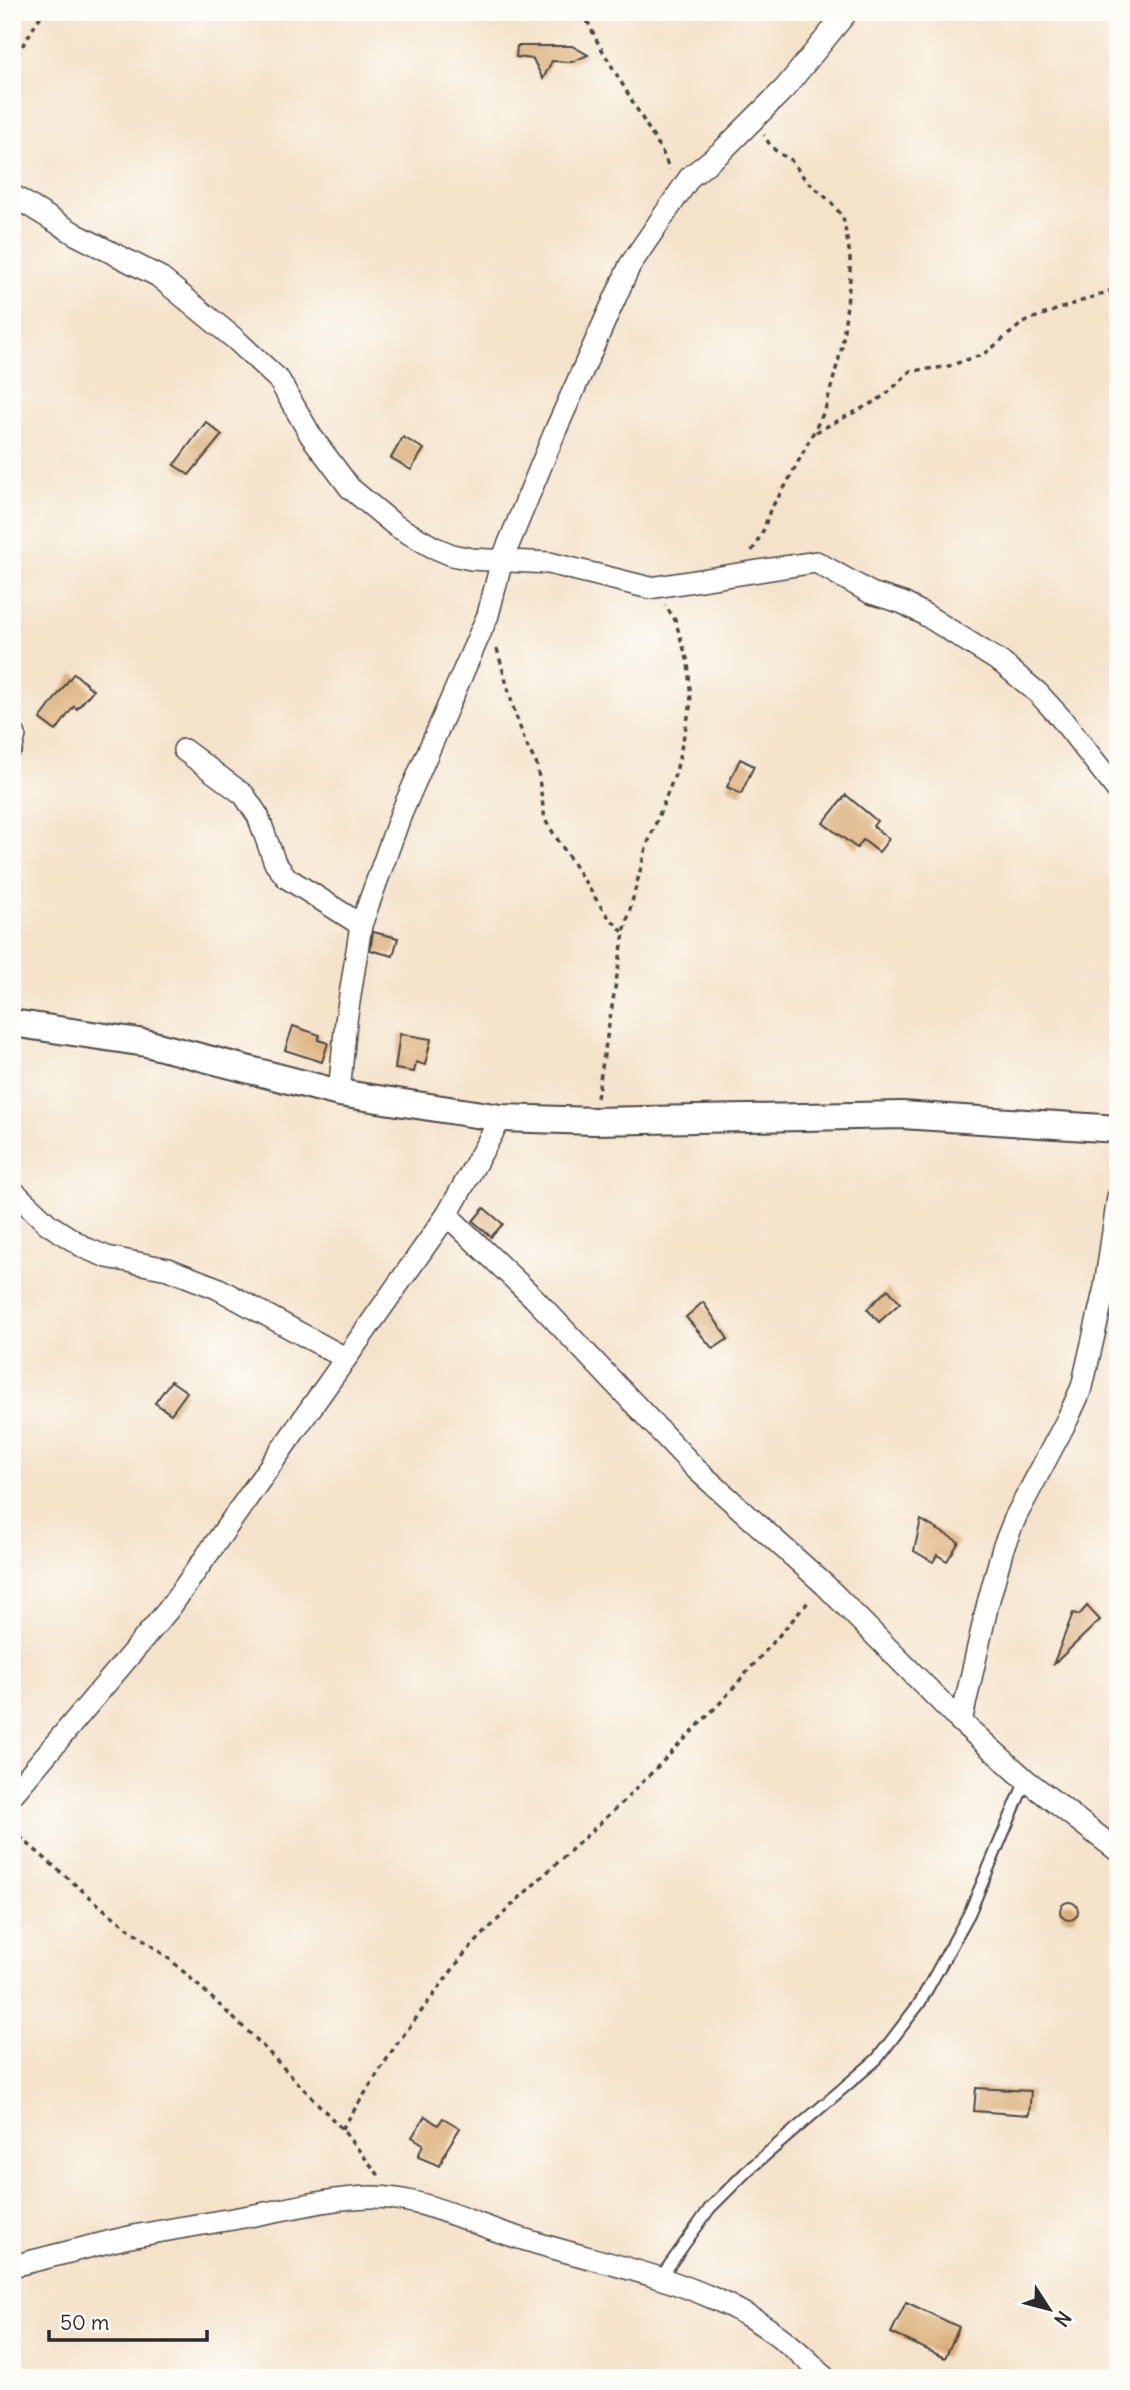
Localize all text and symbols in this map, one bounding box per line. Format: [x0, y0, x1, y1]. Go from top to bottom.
north arrow [1014, 2274, 1084, 2344]
scale bar [49, 2299, 206, 2343]
text: N [1049, 2307, 1076, 2331]
text: 50 m [60, 2309, 109, 2336]

